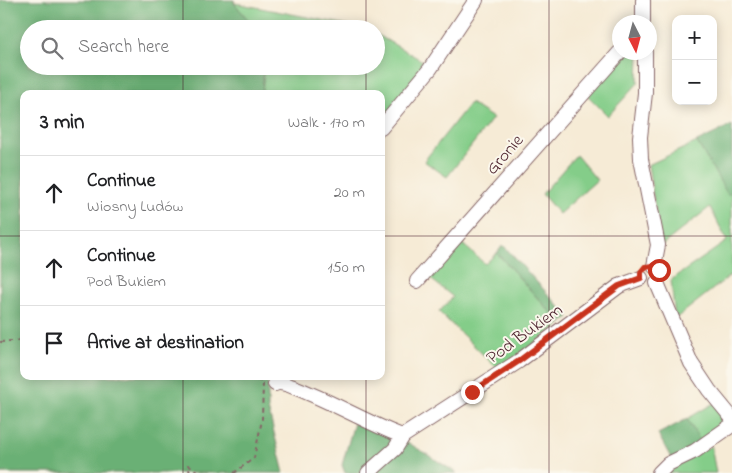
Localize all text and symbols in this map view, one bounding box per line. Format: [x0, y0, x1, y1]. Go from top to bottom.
north arrow [612, 15, 657, 60]
map controls [672, 15, 717, 105]
button: + [672, 15, 717, 60]
search box [20, 20, 385, 75]
icon: search [38, 34, 66, 62]
text: Search here [78, 34, 169, 61]
button: − [672, 60, 717, 105]
text: 3 min [40, 108, 84, 138]
text: Walk · 170 m [288, 111, 365, 135]
street label: Gronie [480, 129, 531, 181]
text: Continue [87, 168, 155, 195]
icon: ahead [40, 179, 68, 207]
text: 20 m [334, 181, 365, 205]
text: Wiosny Ludów [87, 195, 183, 219]
text: Continue [87, 243, 155, 270]
icon: ahead [40, 254, 68, 282]
text: 150 m [327, 256, 365, 280]
route start [648, 259, 671, 282]
text: Pod Bukiem [87, 270, 166, 294]
street label: Pod Bukiem [482, 298, 569, 371]
icon: arrive [40, 329, 68, 357]
text: Arrive at destination [87, 330, 244, 357]
route end [461, 381, 484, 404]

